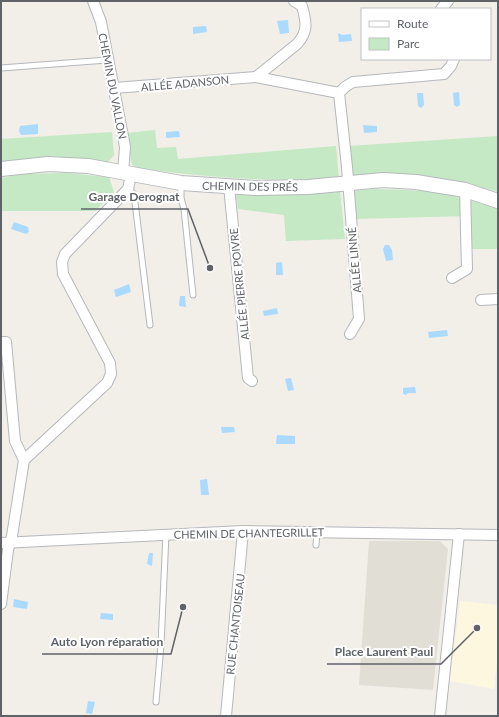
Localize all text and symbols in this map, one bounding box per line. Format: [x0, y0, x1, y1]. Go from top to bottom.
legend [361, 8, 491, 60]
text: Route [397, 16, 428, 31]
street label: CHEMIN DU VALLON [96, 32, 130, 140]
text: Parc [397, 36, 420, 51]
street label: ALLÉE ADANSON [140, 73, 230, 93]
street label: CHEMIN DES PRÉS [202, 179, 298, 193]
callout: Garage Derognat [81, 185, 188, 209]
text: Garage Derognat [88, 189, 180, 204]
street label: ALLÉE LINNÉ [345, 226, 363, 294]
street label: ALLÉE PIERRE POIVRE [227, 227, 251, 341]
street label: CHEMIN DE CHANTEGRILLET [174, 525, 325, 541]
street label: RUE CHANTOISEAU [223, 573, 247, 675]
callout: Auto Lyon réparation [42, 630, 171, 654]
text: Auto Lyon réparation [50, 634, 163, 649]
callout: Place Laurent Paul [327, 640, 441, 664]
text: Place Laurent Paul [335, 644, 433, 659]

